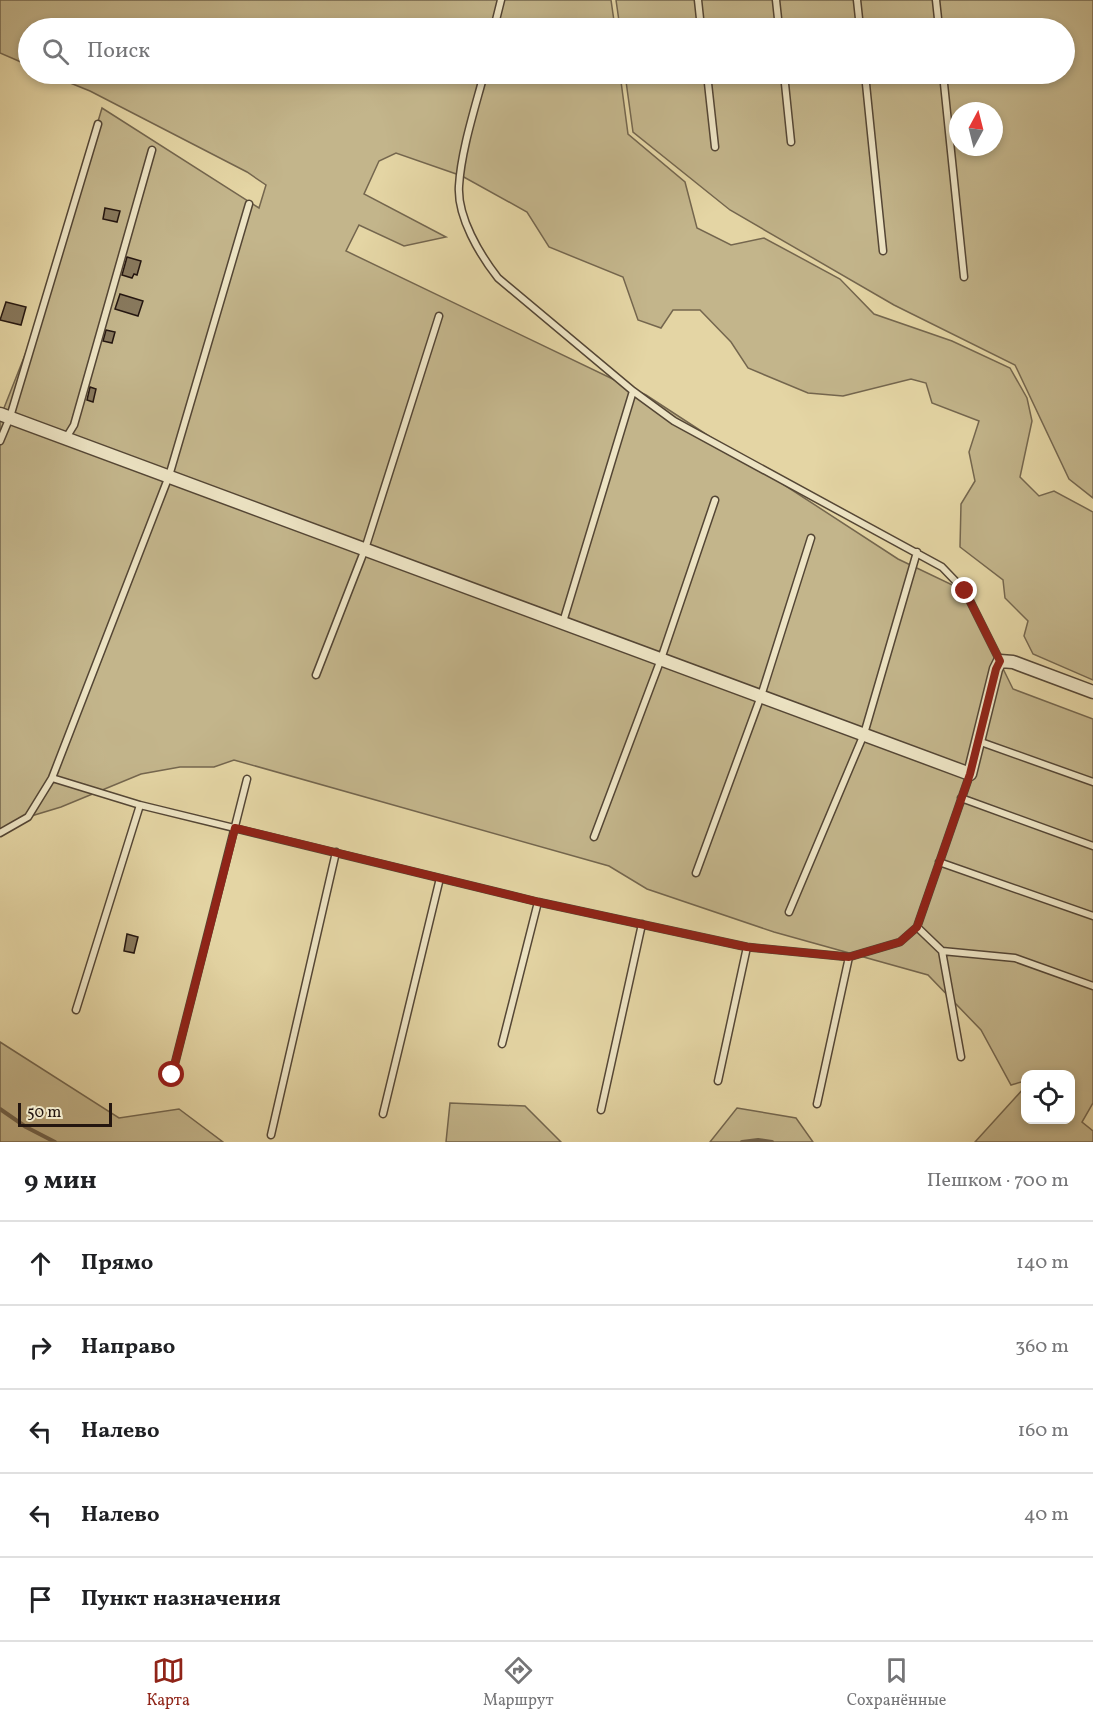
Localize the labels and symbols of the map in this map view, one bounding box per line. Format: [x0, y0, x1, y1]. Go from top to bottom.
north arrow [949, 102, 1003, 156]
route end [951, 577, 977, 603]
route start [158, 1061, 184, 1087]
scale bar [18, 1100, 112, 1128]

